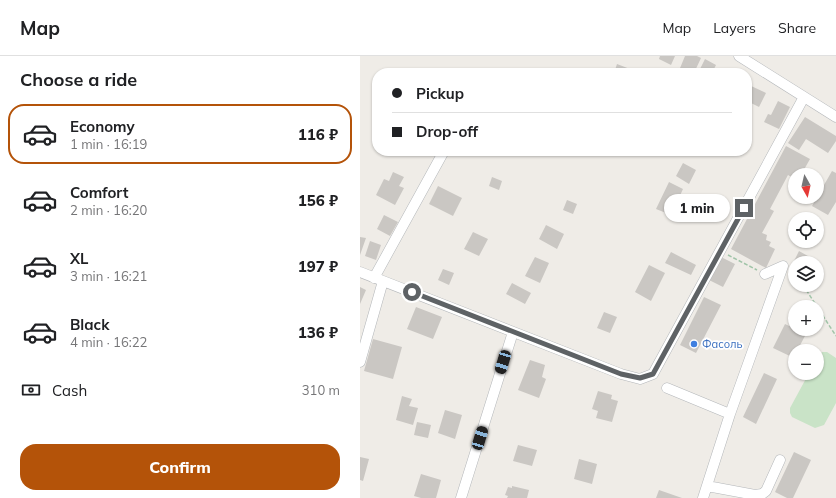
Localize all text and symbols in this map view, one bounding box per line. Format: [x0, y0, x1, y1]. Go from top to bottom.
text: Map [20, 16, 60, 40]
text: Map [662, 19, 691, 37]
text: Layers [713, 19, 756, 37]
text: Share [778, 19, 816, 37]
text: Choose a ride [20, 68, 137, 91]
text: Pickup [416, 84, 464, 103]
icon: car [22, 116, 58, 152]
text: Economy [70, 117, 135, 136]
text: Drop-off [416, 122, 478, 141]
text: 116 ₽ [298, 125, 338, 144]
text: 1 min · 16:19 [70, 136, 147, 152]
north arrow [788, 168, 824, 204]
map controls [788, 168, 824, 380]
icon: car [22, 182, 58, 218]
text: Comfort [70, 183, 128, 202]
text: 156 ₽ [298, 191, 338, 210]
callout: 1 min [664, 194, 730, 222]
route end [735, 199, 753, 217]
text: 1 min [680, 200, 714, 216]
text: 2 min · 16:20 [70, 202, 147, 218]
button: locate [788, 212, 824, 248]
icon: car [22, 248, 58, 284]
text: XL [70, 249, 88, 268]
button: layers [788, 256, 824, 292]
text: 197 ₽ [298, 257, 338, 276]
text: 3 min · 16:21 [70, 268, 147, 284]
route start [403, 283, 421, 301]
button: + [788, 300, 824, 336]
icon: car [22, 314, 58, 350]
text: Black [70, 315, 109, 334]
text: 136 ₽ [298, 323, 338, 342]
text: 4 min · 16:22 [70, 334, 147, 350]
place label: Фасоль [702, 337, 743, 351]
marker: Фасоль [689, 339, 699, 349]
button: − [788, 344, 824, 380]
car [494, 349, 512, 375]
icon: cash [20, 379, 42, 401]
text: Cash [52, 381, 87, 400]
text: 310 m [302, 382, 340, 398]
car [471, 425, 489, 451]
button: Confirm [20, 444, 340, 490]

